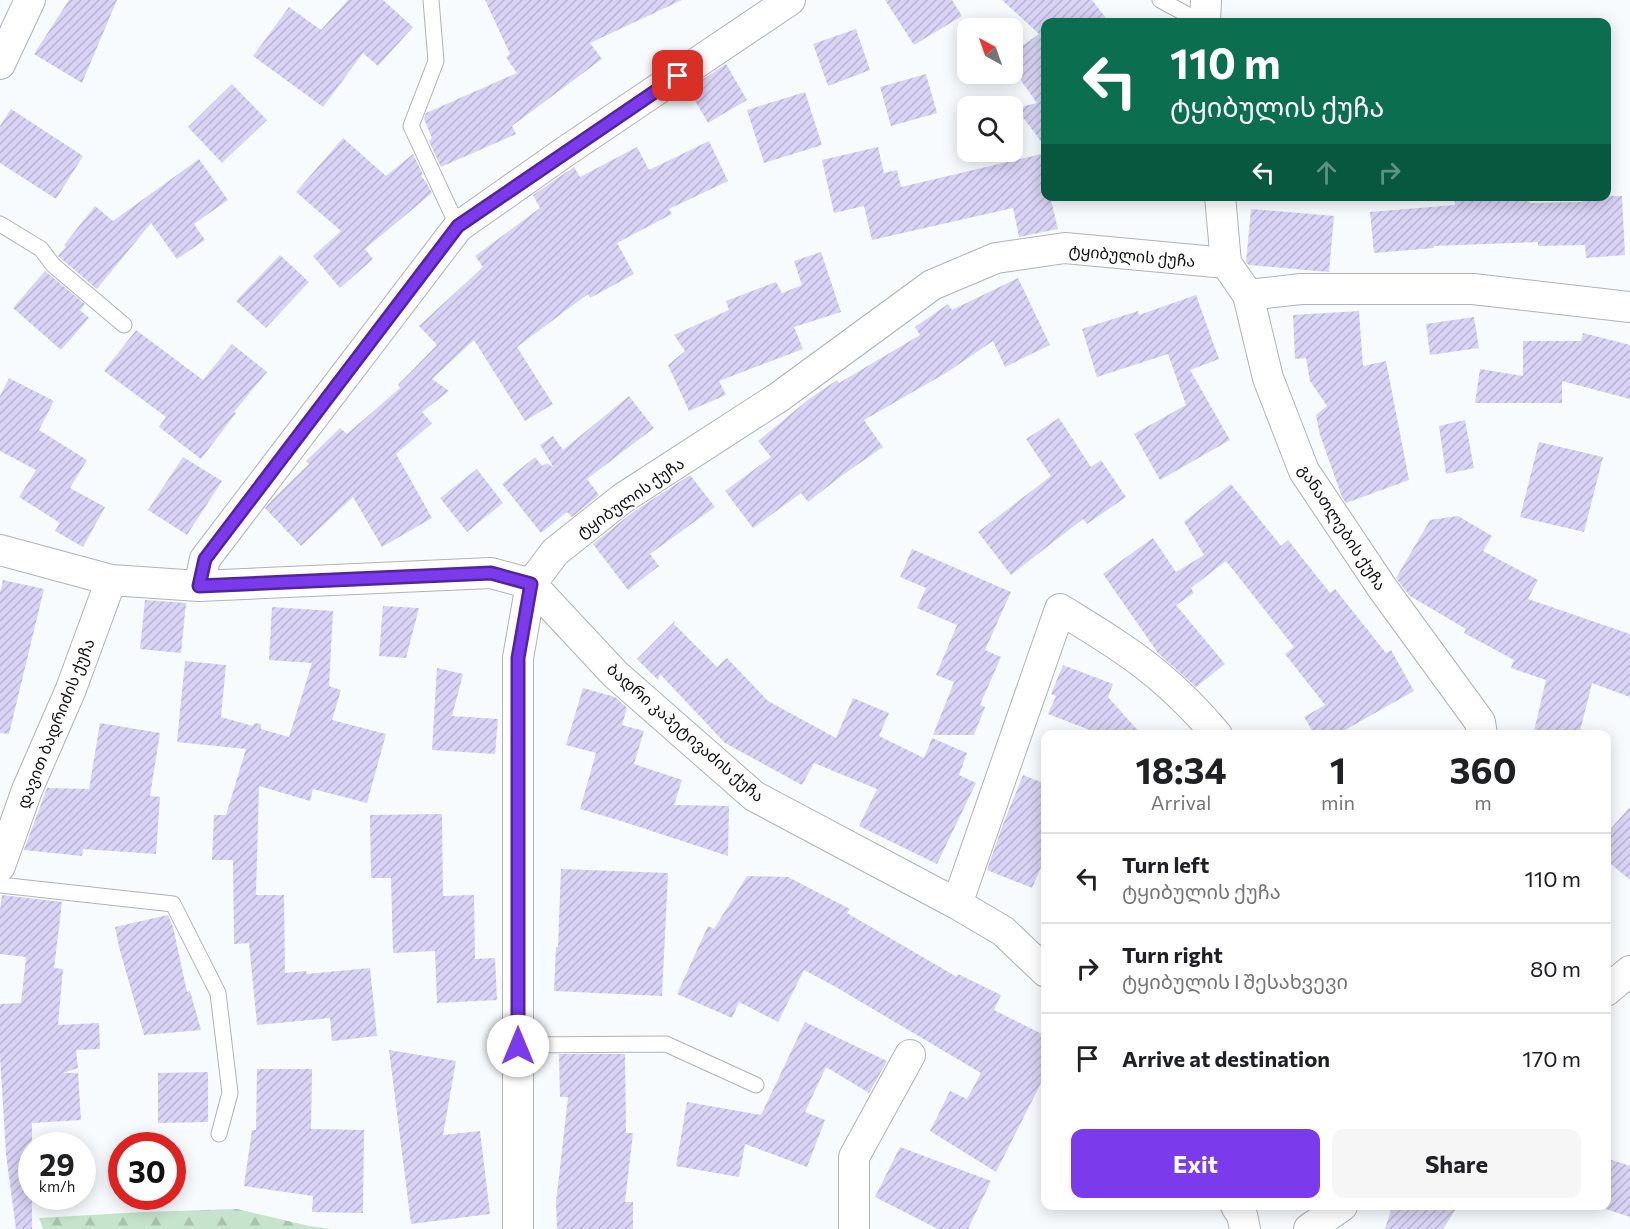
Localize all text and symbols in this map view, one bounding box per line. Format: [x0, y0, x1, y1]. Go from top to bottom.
north arrow [957, 18, 1023, 84]
map controls [957, 18, 1023, 162]
text: 110 m [1170, 36, 1281, 88]
icon: left [1071, 42, 1149, 120]
pin [652, 50, 703, 101]
icon: arrive [661, 59, 694, 92]
text: ტყიბულის ქუჩა [1170, 90, 1384, 123]
button: search [957, 96, 1023, 162]
icon: left [1247, 156, 1280, 189]
icon: ahead [1310, 156, 1343, 189]
icon: right [1373, 156, 1406, 189]
street label: ტყიბულის ქუჩა [1068, 240, 1196, 272]
street label: ტყიბულის ქუჩა [573, 453, 689, 543]
street label: განათლების ქუჩა [1294, 461, 1391, 595]
street label: დავით ბადრიძის ქუჩა [12, 635, 100, 812]
street label: ბადრი კაპეტივაძის ქუჩა [602, 659, 768, 807]
text: 18:34 [1135, 747, 1227, 791]
text: 1 [1330, 747, 1346, 791]
text: 360 [1449, 747, 1517, 791]
text: Arrival [1151, 790, 1211, 814]
text: min [1321, 790, 1355, 814]
text: m [1474, 790, 1492, 814]
text: Turn left [1122, 851, 1209, 878]
icon: left [1071, 862, 1104, 895]
text: 110 m [1524, 865, 1581, 892]
text: ტყიბულის ქუჩა [1122, 879, 1281, 903]
text: Turn right [1122, 941, 1223, 968]
icon: right [1071, 952, 1104, 985]
text: 80 m [1530, 955, 1581, 982]
text: ტყიბულის I შესახვევი [1122, 969, 1348, 993]
position arrow [486, 1014, 550, 1078]
icon: arrive [1071, 1042, 1104, 1075]
text: Arrive at destination [1122, 1045, 1330, 1072]
text: 170 m [1522, 1045, 1581, 1072]
button: Exit [1071, 1129, 1320, 1198]
button: Share [1332, 1129, 1581, 1198]
speed limit sign: 30 [108, 1132, 186, 1210]
text: 29 [39, 1145, 75, 1182]
text: km/h [39, 1177, 75, 1195]

